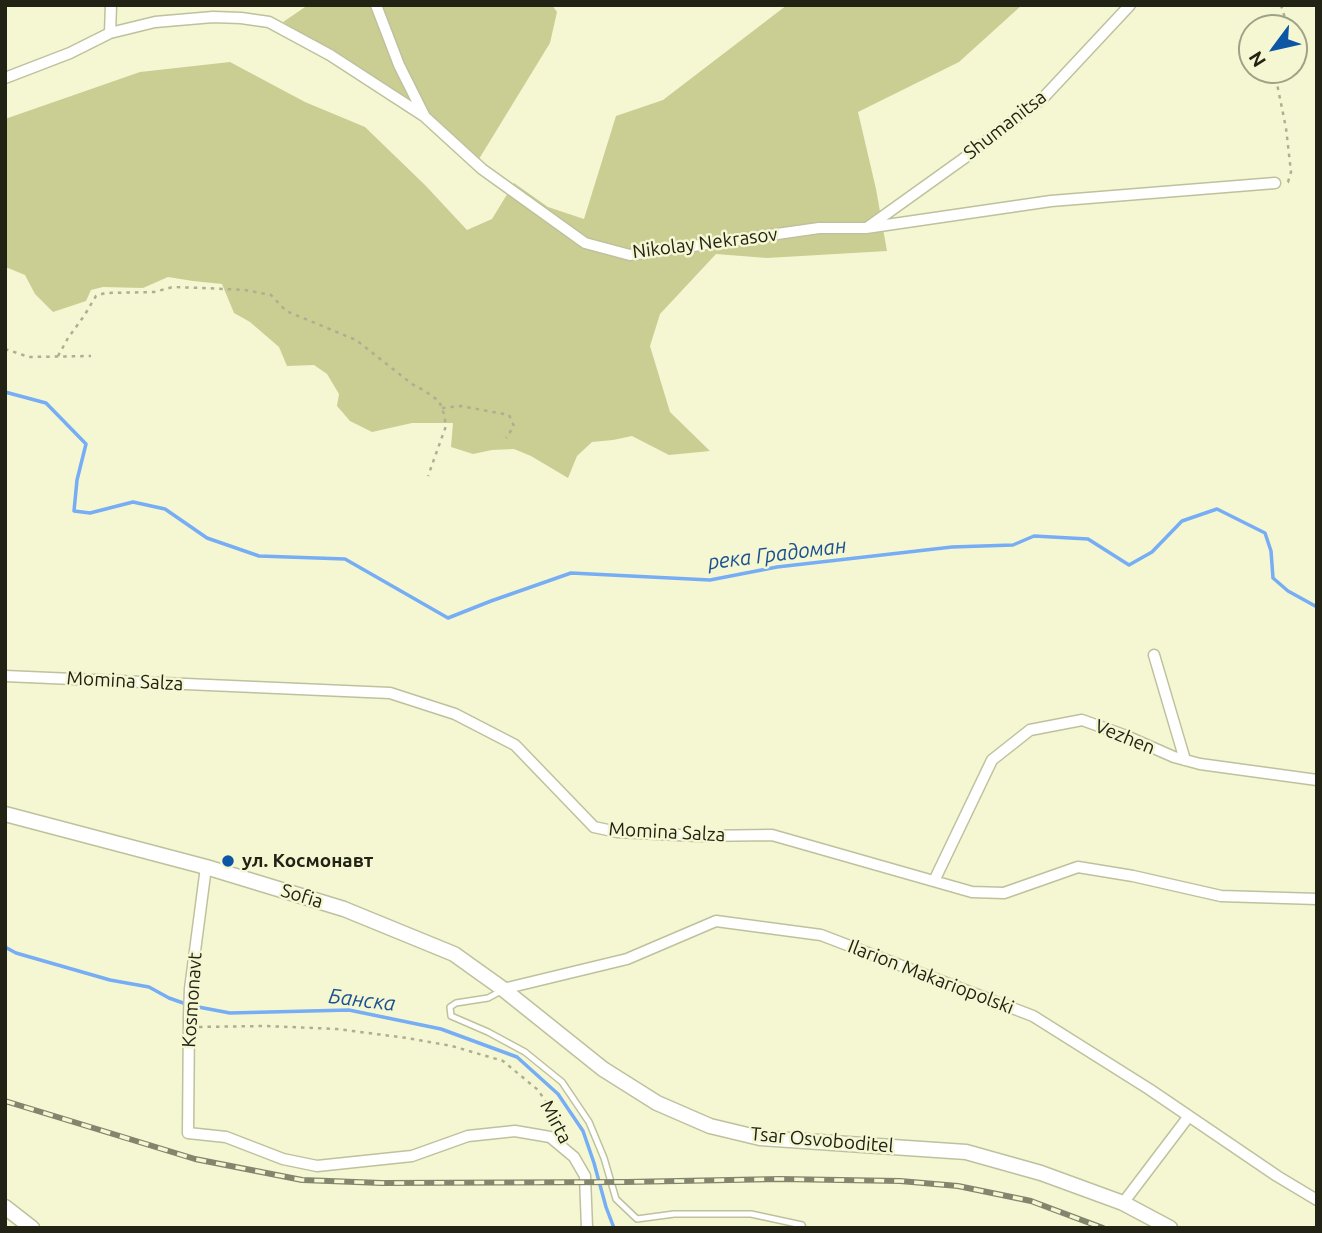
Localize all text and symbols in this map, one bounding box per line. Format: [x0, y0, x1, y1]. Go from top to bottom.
north arrow [1238, 14, 1308, 84]
text: N [1244, 47, 1270, 71]
street label: Shumanitsa [959, 86, 1051, 164]
street label: Nikolay Nekrasov [631, 223, 779, 263]
water label: река Градоман [706, 533, 848, 575]
street label: Momina Salza [66, 667, 184, 695]
street label: Vezhen [1092, 715, 1158, 759]
street label: Momina Salza [608, 818, 726, 846]
place label: ул. Космонавт [242, 850, 373, 872]
marker: ул. Космонавт [220, 853, 236, 869]
street label: Sofia [278, 879, 326, 913]
street label: Ilarion Makariopolski [845, 935, 1017, 1019]
street label: Kosmonavt [177, 952, 207, 1048]
water label: Банска [327, 983, 397, 1017]
street label: Mirta [535, 1097, 577, 1147]
street label: Tsar Osvoboditel [749, 1122, 895, 1158]

